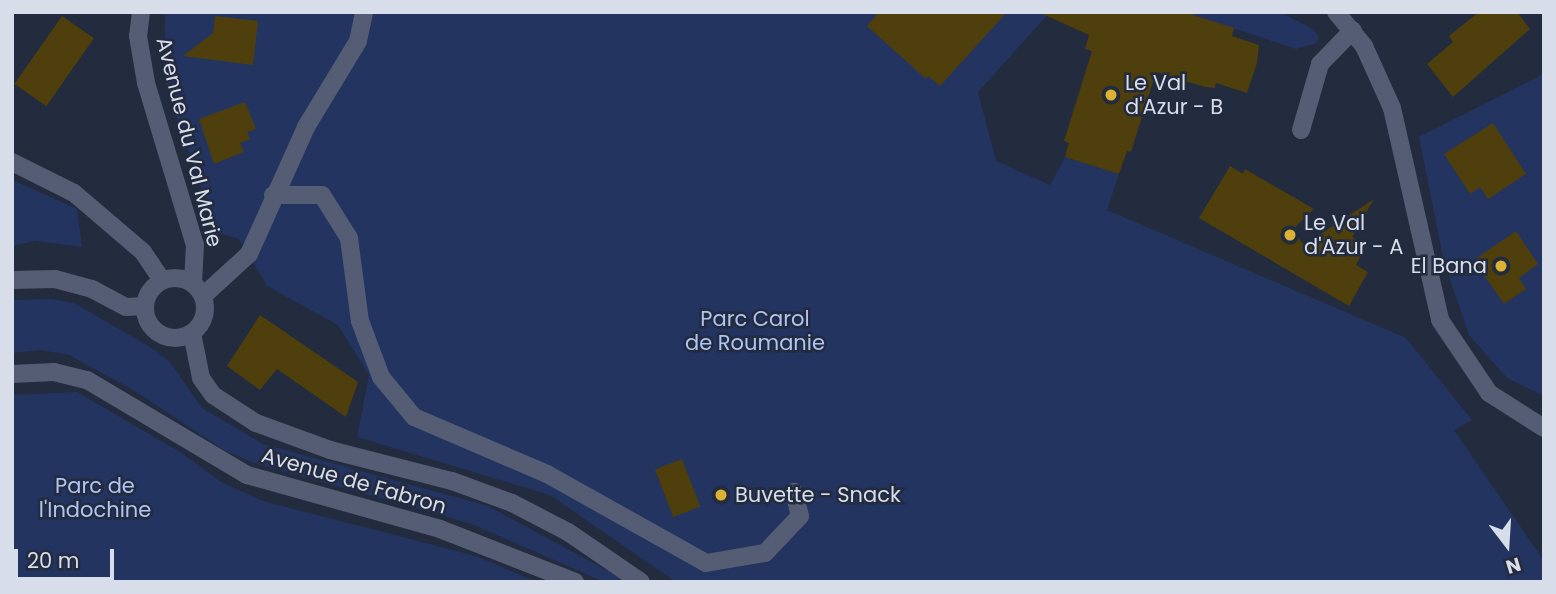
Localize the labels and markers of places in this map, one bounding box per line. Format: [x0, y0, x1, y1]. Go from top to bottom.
place label: Le Val d'Azur - B [1125, 70, 1223, 120]
marker: Le Val d'Azur - B [1103, 87, 1119, 103]
place label: Le Val d'Azur - A [1304, 210, 1403, 260]
marker: Le Val d'Azur - A [1282, 227, 1298, 243]
place label: El Bana [1411, 253, 1487, 279]
marker: El Bana [1493, 258, 1509, 274]
place label: Buvette - Snack [735, 482, 901, 508]
marker: Buvette - Snack [713, 487, 729, 503]

